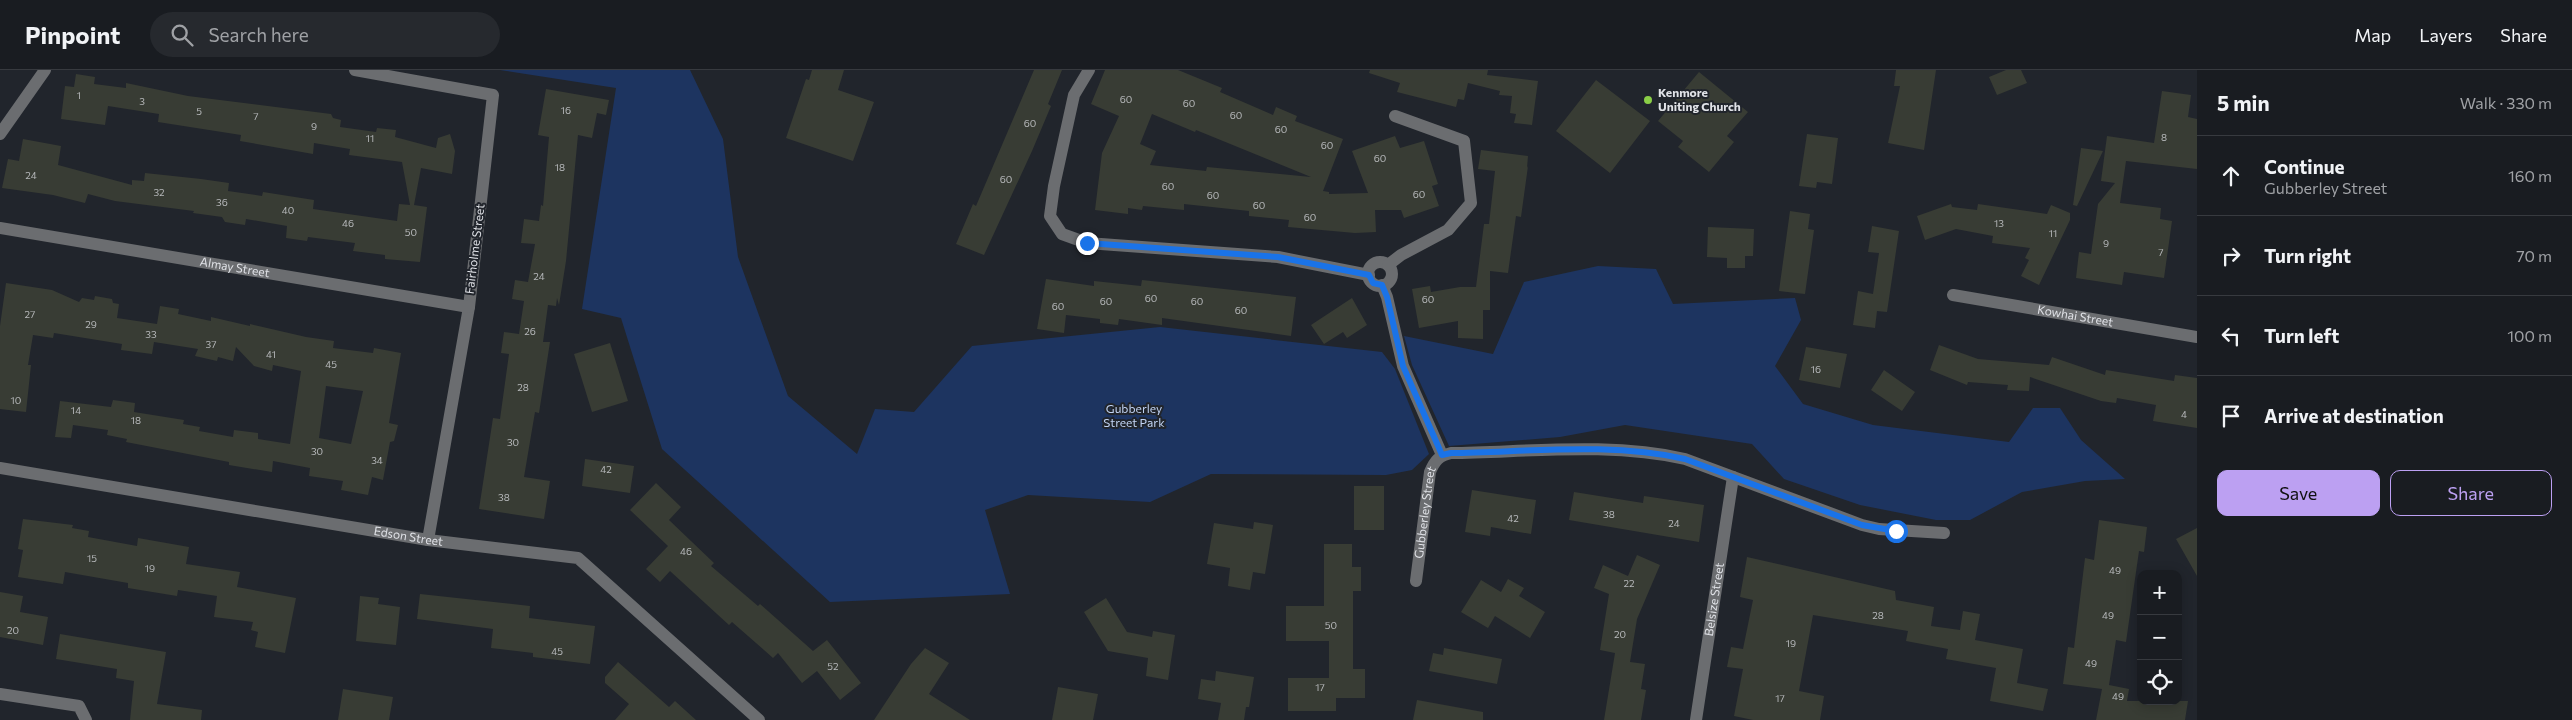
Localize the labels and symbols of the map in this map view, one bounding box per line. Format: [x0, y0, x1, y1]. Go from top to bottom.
place label: Kenmore Uniting Church [1658, 85, 1741, 113]
house number: 1 [77, 89, 81, 101]
house number: 60 [1120, 93, 1132, 105]
marker: Kenmore Uniting Church [1642, 94, 1654, 106]
house number: 3 [139, 95, 145, 107]
house number: 60 [1183, 97, 1195, 109]
house number: 16 [561, 104, 571, 116]
house number: 5 [196, 105, 202, 117]
house number: 60 [1230, 109, 1242, 121]
house number: 7 [253, 110, 259, 122]
house number: 60 [1024, 117, 1036, 129]
house number: 9 [311, 120, 317, 132]
house number: 60 [1275, 123, 1287, 135]
house number: 8 [2161, 131, 2167, 143]
house number: 11 [366, 132, 374, 144]
house number: 60 [1321, 139, 1333, 151]
house number: 60 [1374, 152, 1386, 164]
house number: 18 [555, 161, 565, 173]
house number: 24 [25, 169, 37, 181]
house number: 60 [1000, 173, 1012, 185]
house number: 60 [1162, 180, 1174, 192]
house number: 32 [153, 186, 165, 198]
house number: 60 [1413, 188, 1425, 200]
house number: 60 [1207, 189, 1219, 201]
house number: 36 [216, 196, 228, 208]
house number: 60 [1253, 199, 1265, 211]
street label: Fairholme Street [462, 203, 487, 295]
house number: 40 [282, 204, 294, 216]
house number: 60 [1304, 211, 1316, 223]
house number: 46 [342, 217, 354, 229]
house number: 13 [1994, 217, 2004, 229]
house number: 50 [405, 226, 417, 238]
house number: 11 [2049, 227, 2057, 239]
route end [1076, 232, 1099, 255]
house number: 9 [2103, 237, 2109, 249]
house number: 7 [2158, 246, 2164, 258]
street label: Almay Street [199, 254, 271, 279]
house number: 24 [533, 270, 545, 282]
house number: 60 [1145, 292, 1157, 304]
house number: 60 [1422, 293, 1434, 305]
house number: 60 [1100, 295, 1112, 307]
house number: 60 [1191, 295, 1203, 307]
house number: 60 [1052, 300, 1064, 312]
street label: Kowhai Street [2036, 302, 2114, 328]
house number: 60 [1235, 304, 1247, 316]
house number: 27 [25, 308, 35, 320]
house number: 29 [85, 318, 97, 330]
house number: 26 [524, 325, 536, 337]
house number: 33 [145, 328, 157, 340]
house number: 37 [206, 338, 216, 350]
house number: 41 [266, 348, 276, 360]
house number: 45 [325, 358, 337, 370]
house number: 16 [1811, 363, 1821, 375]
house number: 28 [517, 381, 529, 393]
house number: 10 [11, 394, 21, 406]
park label: Gubberley Street Park [1103, 401, 1165, 429]
house number: 14 [71, 404, 81, 416]
house number: 4 [2181, 408, 2187, 420]
house number: 18 [131, 414, 141, 426]
house number: 30 [507, 436, 519, 448]
house number: 30 [311, 445, 323, 457]
house number: 34 [371, 454, 383, 466]
house number: 42 [600, 463, 612, 475]
street label: Gubberley Street [1411, 463, 1438, 559]
house number: 38 [498, 491, 510, 503]
house number: 38 [1603, 508, 1615, 520]
house number: 42 [1507, 512, 1519, 524]
house number: 24 [1668, 517, 1680, 529]
route start [1885, 520, 1908, 543]
street label: Edson Street [373, 523, 444, 548]
house number: 46 [680, 545, 692, 557]
house number: 15 [87, 552, 97, 564]
street label: Belsize Street [1701, 561, 1726, 637]
house number: 19 [145, 562, 155, 574]
house number: 49 [2109, 564, 2121, 576]
house number: 22 [1623, 577, 1635, 589]
house number: 28 [1872, 609, 1884, 621]
house number: 49 [2102, 609, 2114, 621]
house number: 50 [1325, 619, 1337, 631]
house number: 20 [7, 624, 19, 636]
house number: 20 [1614, 628, 1626, 640]
house number: 19 [1786, 637, 1796, 649]
house number: 45 [551, 645, 563, 657]
house number: 49 [2085, 657, 2097, 669]
house number: 52 [827, 660, 839, 672]
house number: 17 [1315, 681, 1325, 693]
house number: 49 [2112, 690, 2124, 702]
house number: 17 [1775, 692, 1785, 704]

